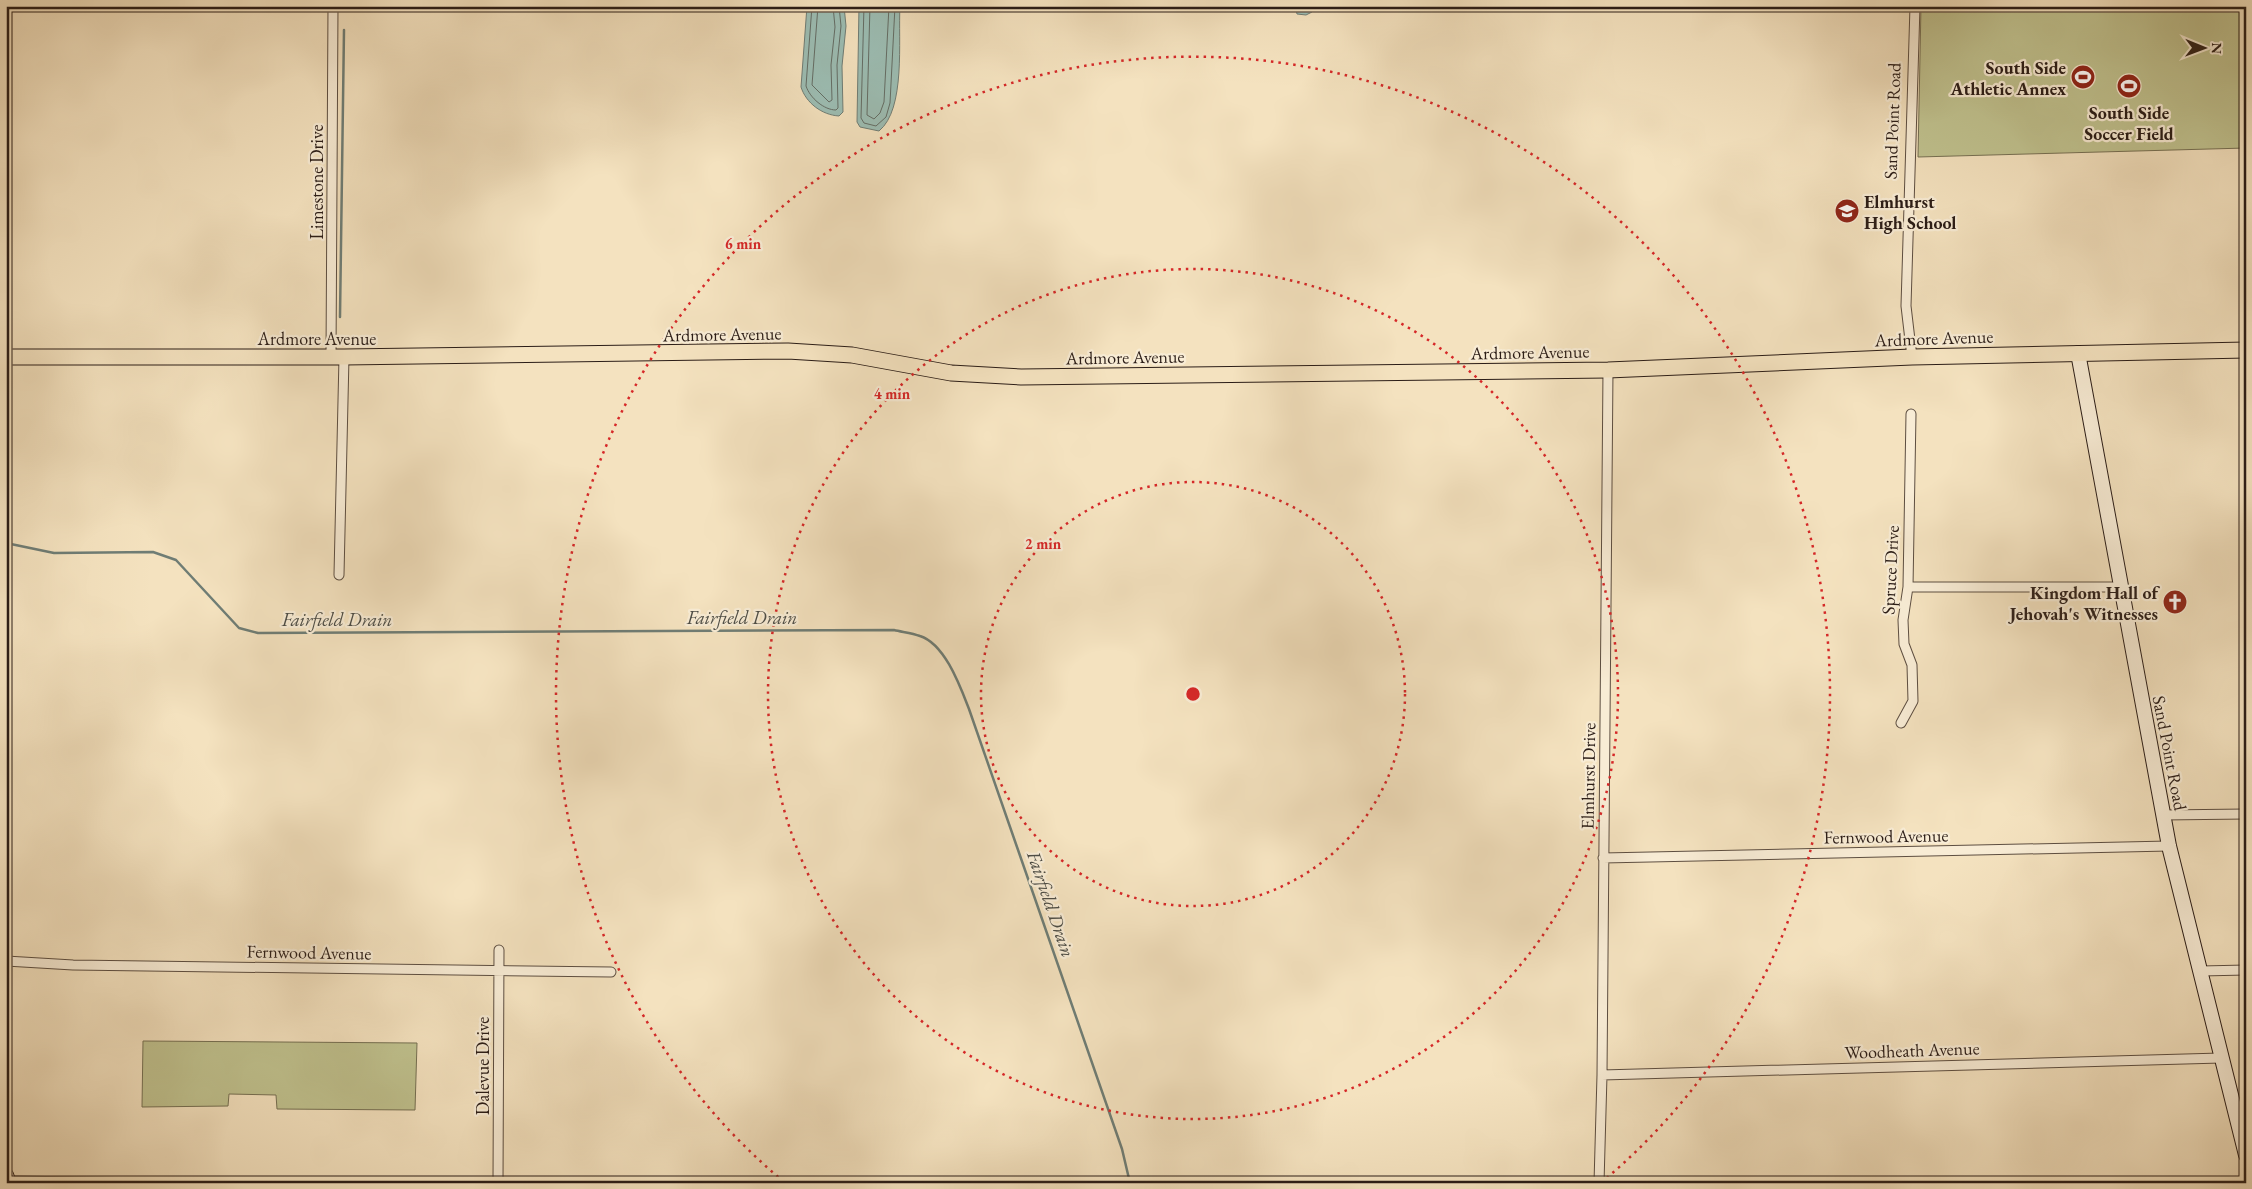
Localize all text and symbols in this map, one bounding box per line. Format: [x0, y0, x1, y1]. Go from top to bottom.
north arrow [2180, 22, 2230, 72]
text: N [2208, 42, 2226, 55]
place label: South Side Athletic Annex [1950, 56, 2066, 100]
street label: Sand Point Road [1878, 61, 1906, 180]
sports icon: South Side Athletic Annex [2070, 64, 2096, 90]
sports icon: South Side Soccer Field [2116, 73, 2142, 99]
place label: South Side Soccer Field [2084, 101, 2174, 145]
street label: Limestone Drive [305, 125, 328, 239]
place label: Elmhurst High School [1864, 190, 1956, 234]
school or university icon: Elmhurst High School [1834, 198, 1860, 224]
text: 6 min [725, 234, 762, 253]
street label: Ardmore Avenue [661, 321, 782, 347]
street label: Ardmore Avenue [1873, 324, 1994, 352]
street label: Ardmore Avenue [257, 327, 376, 350]
street label: Ardmore Avenue [1469, 339, 1590, 365]
street label: Ardmore Avenue [1064, 344, 1185, 370]
text: 4 min [874, 384, 911, 403]
street label: Spruce Drive [1876, 525, 1904, 615]
text: 2 min [1025, 534, 1062, 553]
place label: Kingdom Hall of Jehovah's Witnesses [2007, 581, 2161, 625]
church icon: Kingdom Hall of Jehovah's Witnesses [2162, 589, 2188, 615]
water label: Fairfield Drain [686, 605, 797, 630]
water label: Fairfield Drain [281, 607, 392, 632]
centre of rings [1184, 685, 1202, 703]
street label: Sand Point Road [2148, 694, 2193, 813]
street label: Elmhurst Drive [1576, 722, 1600, 830]
street label: Fernwood Avenue [1823, 823, 1949, 849]
water label: Fairfield Drain [1021, 847, 1081, 960]
street label: Fernwood Avenue [246, 939, 372, 965]
street label: Dalevue Drive [471, 1017, 494, 1115]
street label: Woodheath Avenue [1844, 1036, 1980, 1064]

